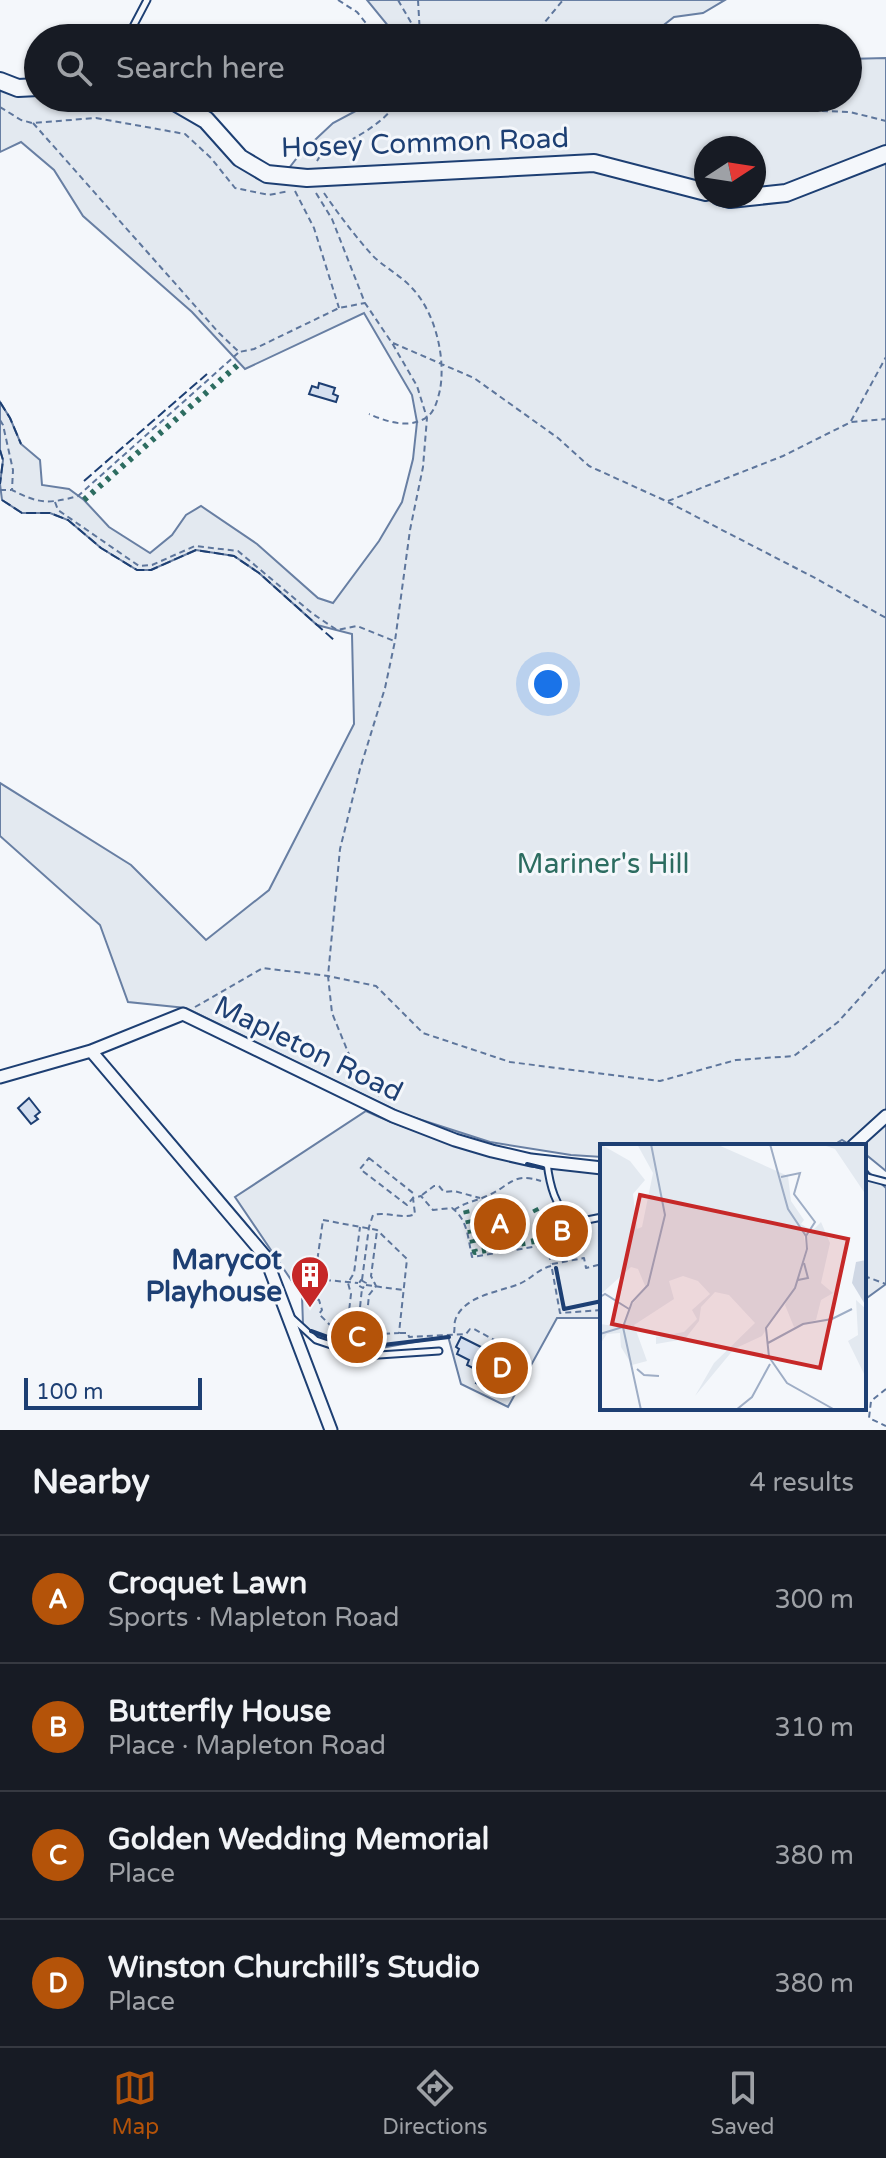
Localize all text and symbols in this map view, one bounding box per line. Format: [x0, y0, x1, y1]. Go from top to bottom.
search box [24, 24, 862, 112]
icon: search [52, 46, 96, 90]
text: Search here [116, 50, 285, 87]
street label: Hosey Common Road [280, 121, 570, 165]
north arrow [694, 136, 766, 208]
your location [528, 664, 568, 704]
park label: Mariner's Hill [517, 847, 689, 881]
street label: Mapleton Road [209, 989, 408, 1109]
inset map [600, 1144, 866, 1410]
pin: A [474, 1194, 526, 1254]
pin: B [536, 1201, 588, 1261]
place label: Marycot Playhouse [145, 1243, 282, 1309]
building icon: Marycot Playhouse [289, 1254, 331, 1309]
pin: C [331, 1307, 383, 1367]
pin: D [476, 1338, 528, 1398]
scale bar [24, 1374, 202, 1410]
text: 100 m [36, 1379, 103, 1405]
text: Nearby [32, 1462, 150, 1503]
text: 4 results [749, 1467, 854, 1498]
text: Croquet Lawn [108, 1565, 307, 1602]
text: A [48, 1584, 68, 1615]
text: 300 m [774, 1584, 854, 1615]
text: Sports · Mapleton Road [108, 1602, 400, 1633]
text: Butterfly House [108, 1693, 331, 1730]
text: B [49, 1712, 67, 1743]
text: 310 m [774, 1712, 854, 1743]
text: Place · Mapleton Road [108, 1730, 386, 1761]
text: Golden Wedding Memorial [108, 1821, 489, 1858]
text: C [49, 1840, 67, 1871]
text: 380 m [774, 1840, 854, 1871]
text: Place [108, 1858, 175, 1889]
text: Winston Churchill’s Studio [108, 1949, 480, 1986]
text: D [48, 1968, 68, 1999]
text: 380 m [774, 1968, 854, 1999]
text: Place [108, 1986, 175, 2017]
tab: Map [112, 2066, 159, 2140]
tab: Directions [382, 2066, 488, 2140]
tab: Saved [711, 2066, 774, 2140]

